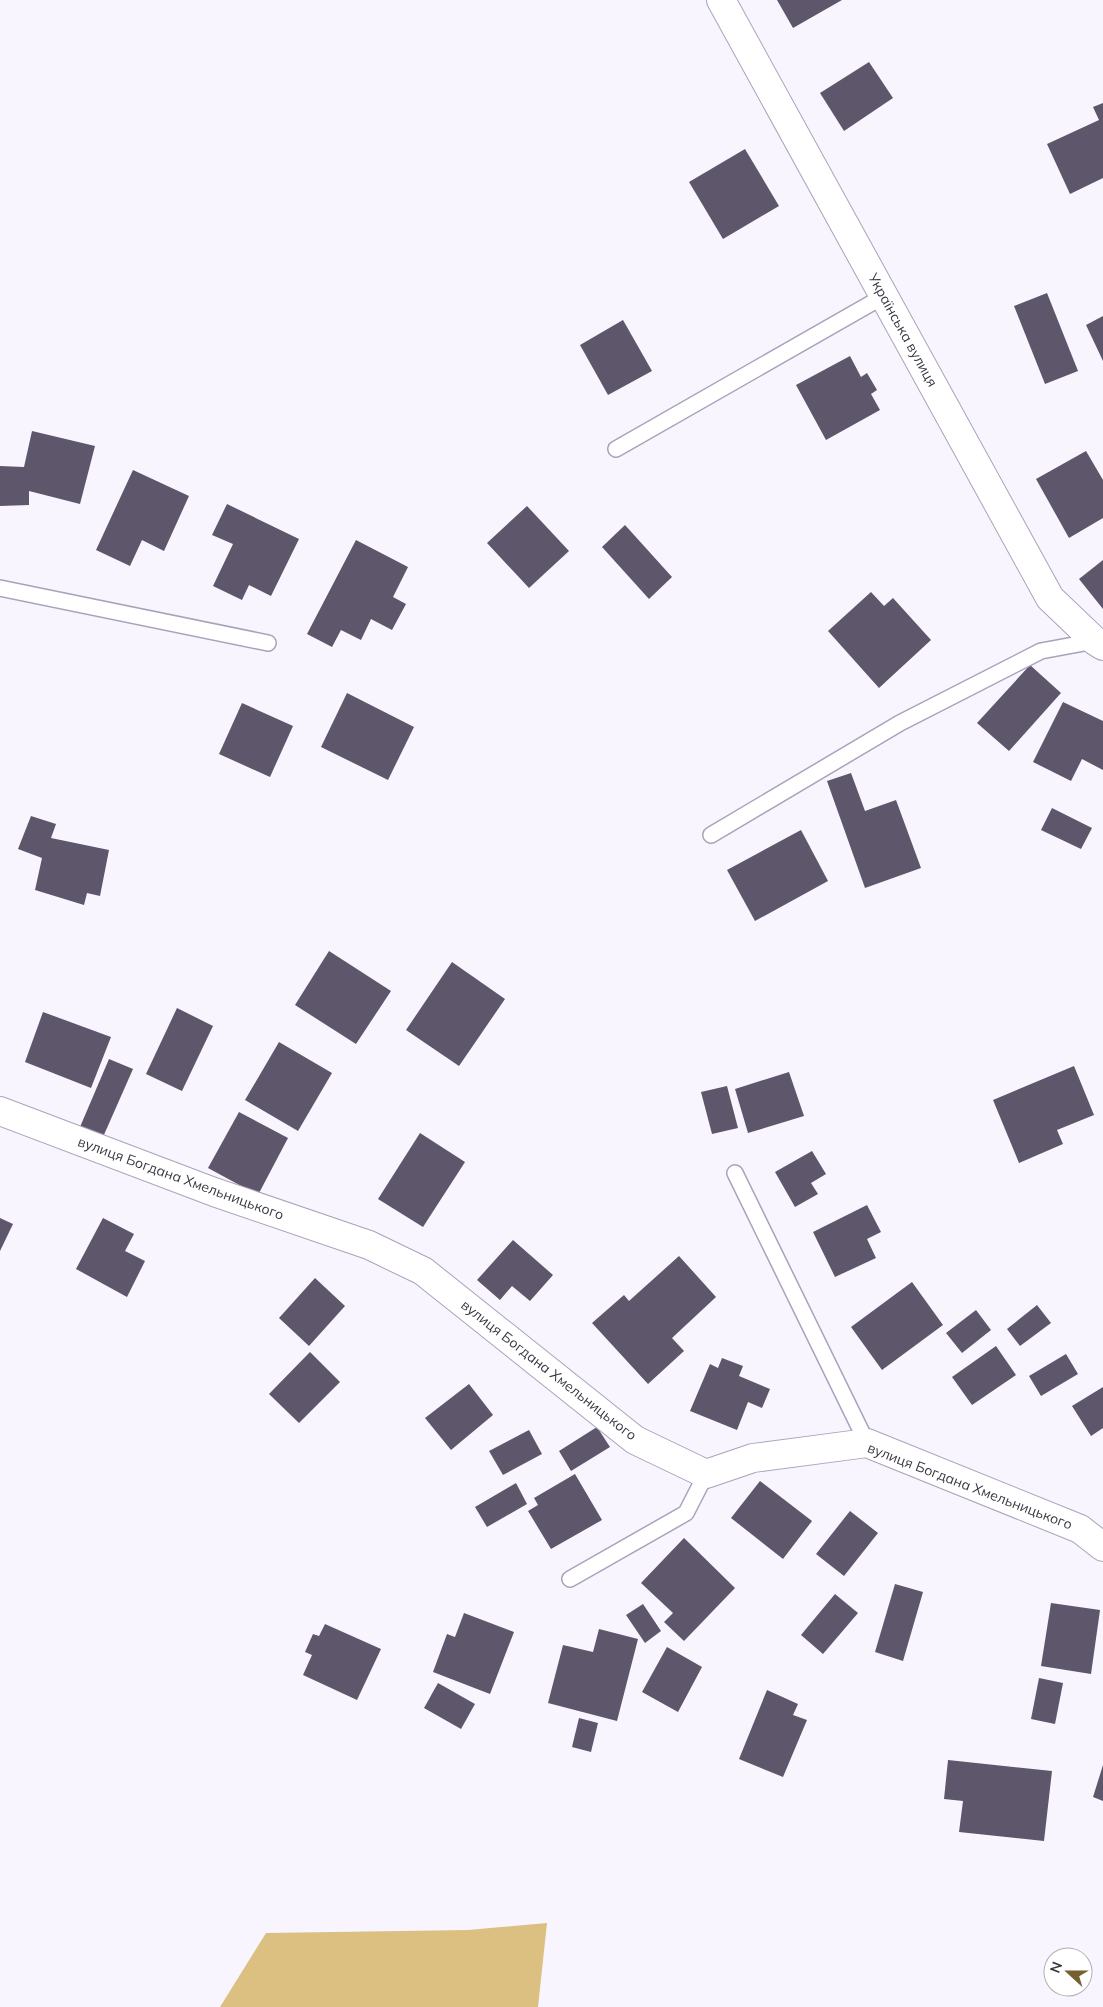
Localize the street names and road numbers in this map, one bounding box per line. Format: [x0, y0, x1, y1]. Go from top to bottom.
street label: Українська вулиця [864, 269, 942, 390]
street label: вулиця Богдана Хмельницького [75, 1132, 287, 1224]
street label: вулиця Богдана Хмельницького [458, 1296, 640, 1444]
street label: вулиця Богдана Хмельницького [865, 1439, 1075, 1533]

